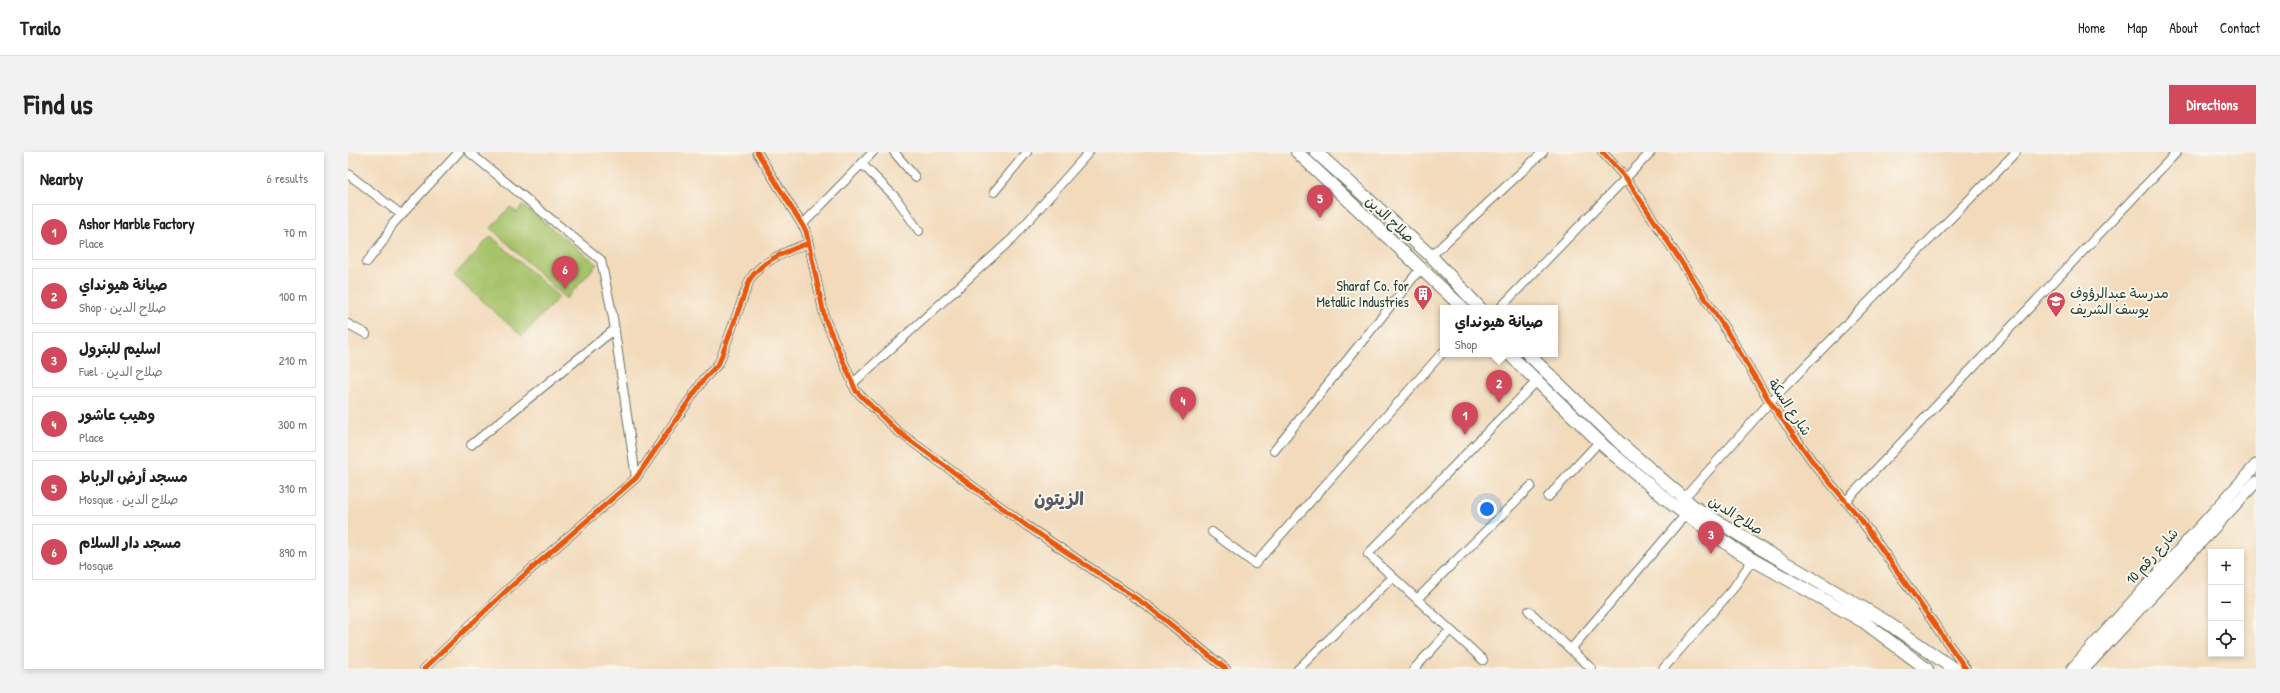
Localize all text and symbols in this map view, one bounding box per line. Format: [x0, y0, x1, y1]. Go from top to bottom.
text: Trailo [20, 15, 61, 41]
text: Home [2078, 18, 2105, 37]
text: Map [2127, 18, 2147, 37]
text: About [2169, 18, 2198, 37]
text: Contact [2220, 18, 2260, 37]
text: Find us [24, 85, 93, 123]
button: Directions [2169, 85, 2256, 124]
text: Nearby [40, 167, 83, 190]
text: 6 results [267, 169, 308, 187]
pin: 5 [1307, 185, 1333, 218]
street label: صلاح الدين [1361, 191, 1419, 247]
text: Ashor Marble Factory [79, 213, 195, 234]
text: 1 [52, 223, 56, 241]
text: 70 m [283, 223, 307, 241]
text: Place [79, 234, 104, 252]
pin: 6 [552, 256, 578, 289]
text: صيانة هيونداي [79, 274, 168, 295]
place label: Sharaf Co. for Metallic Industries [1317, 276, 1410, 311]
building icon: Sharaf Co. for Metallic Industries [1412, 283, 1434, 311]
place label: مدرسة عبدالرؤوف يوسف الشريف [2070, 283, 2169, 318]
text: 2 [51, 287, 57, 305]
text: 100 m [279, 287, 307, 305]
school or university icon: مدرسة عبدالرؤوف يوسف الشريف [2045, 290, 2067, 318]
text: Shop · صلاح الدين [79, 298, 166, 316]
popup [1440, 305, 1558, 357]
text: صيانة هيونداي [1455, 311, 1543, 332]
text: Shop [1455, 335, 1477, 353]
text: اسليم للبترول [79, 338, 161, 359]
text: 3 [51, 351, 57, 369]
text: 210 m [279, 351, 307, 369]
text: Fuel · صلاح الدين [79, 362, 163, 380]
pin: 2 [1486, 370, 1512, 403]
street label: شارع السكة [1764, 375, 1816, 439]
pin: 4 [1170, 387, 1196, 420]
pin: 1 [1452, 402, 1478, 435]
text: وهيب عاشور [79, 404, 155, 425]
text: 4 [52, 415, 56, 433]
text: 300 m [278, 415, 307, 433]
text: Place [79, 428, 104, 446]
text: مسجد أرض الرباط [79, 466, 188, 487]
text: 5 [51, 479, 57, 497]
text: 310 m [279, 479, 307, 497]
district label: الزيتون [1034, 486, 1084, 511]
text: Mosque · صلاح الدين [79, 490, 178, 508]
street label: صلاح الدين [1705, 490, 1767, 540]
your location [1477, 499, 1497, 519]
pin: 3 [1698, 521, 1724, 554]
street label: شارع رقم 10 [2121, 523, 2184, 589]
text: مسجد دار السلام [79, 532, 181, 553]
text: 6 [51, 543, 57, 561]
text: 890 m [279, 543, 307, 561]
map controls [2208, 549, 2244, 657]
button: + [2208, 549, 2244, 585]
text: Mosque [79, 556, 113, 574]
button: − [2208, 585, 2244, 621]
button: locate [2208, 621, 2244, 657]

